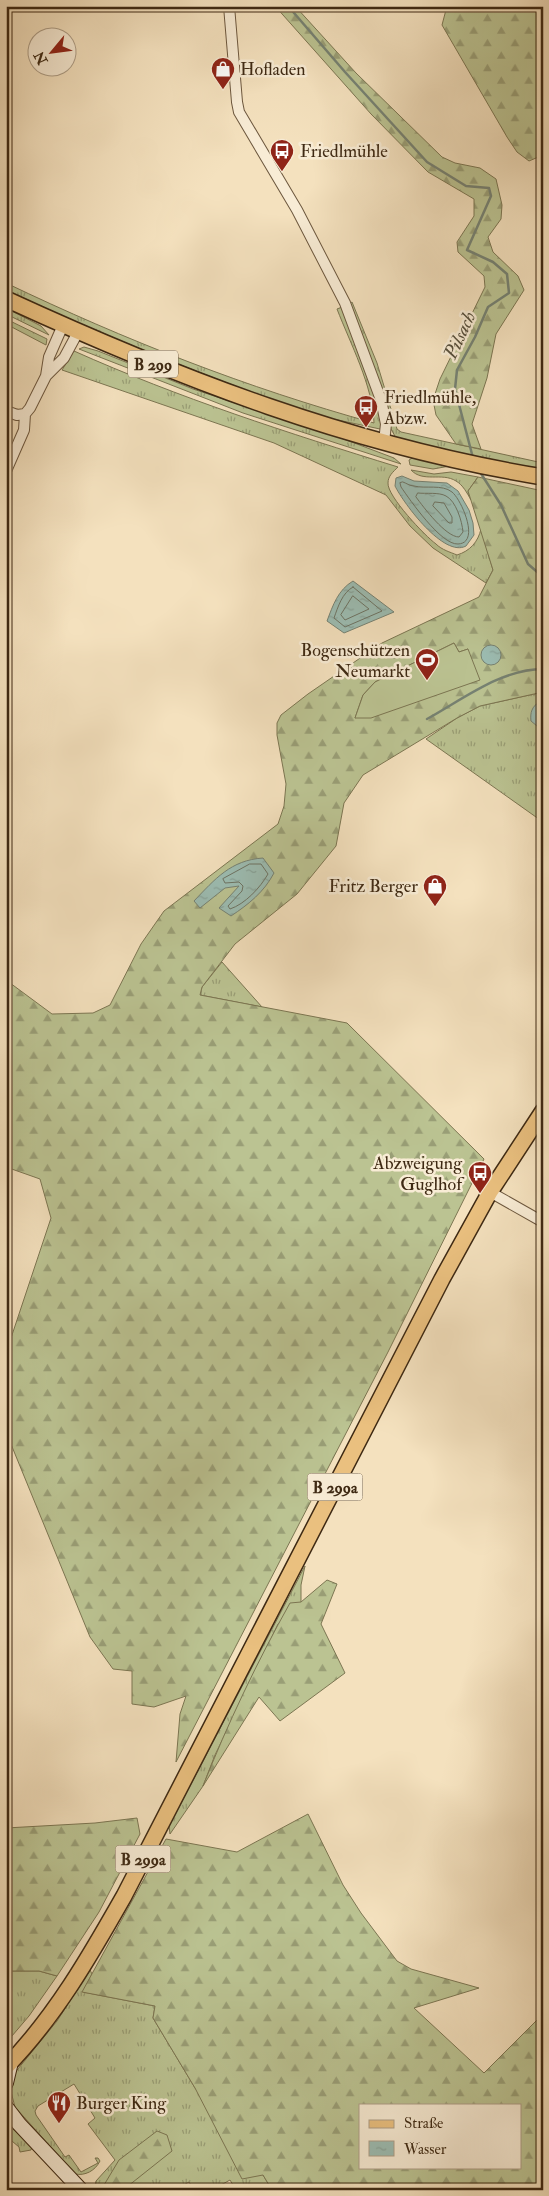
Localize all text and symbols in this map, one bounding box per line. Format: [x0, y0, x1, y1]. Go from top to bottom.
north arrow [28, 28, 78, 78]
text: N [30, 48, 52, 69]
shop icon: Hofladen [210, 56, 236, 90]
place label: Hofladen [240, 58, 306, 81]
bus stop icon: Friedlmühle [269, 138, 295, 172]
place label: Friedlmühle [300, 140, 388, 163]
water label: Pilsach [438, 308, 481, 364]
road number: B 299 [128, 350, 178, 378]
place label: Friedlmühle, Abzw. [383, 386, 476, 430]
bus stop icon: Friedlmühle, Abzw. [353, 394, 379, 428]
place label: Bogenschützen Neumarkt [301, 639, 410, 683]
sports icon: Bogenschützen Neumarkt [414, 647, 440, 681]
shop icon: Fritz Berger [422, 873, 448, 907]
place label: Fritz Berger [328, 875, 418, 898]
place label: Abzweigung Guglhof [372, 1152, 465, 1196]
bus stop icon: Abzweigung Guglhof [467, 1160, 493, 1194]
road number: B 299a [308, 1474, 362, 1500]
road number: B 299a [116, 1846, 170, 1872]
restaurant icon: Burger King [46, 2090, 72, 2124]
place label: Burger King [76, 2092, 167, 2115]
legend [359, 2104, 522, 2168]
text: Straße [404, 2114, 443, 2133]
text: Wasser [403, 2140, 447, 2159]

